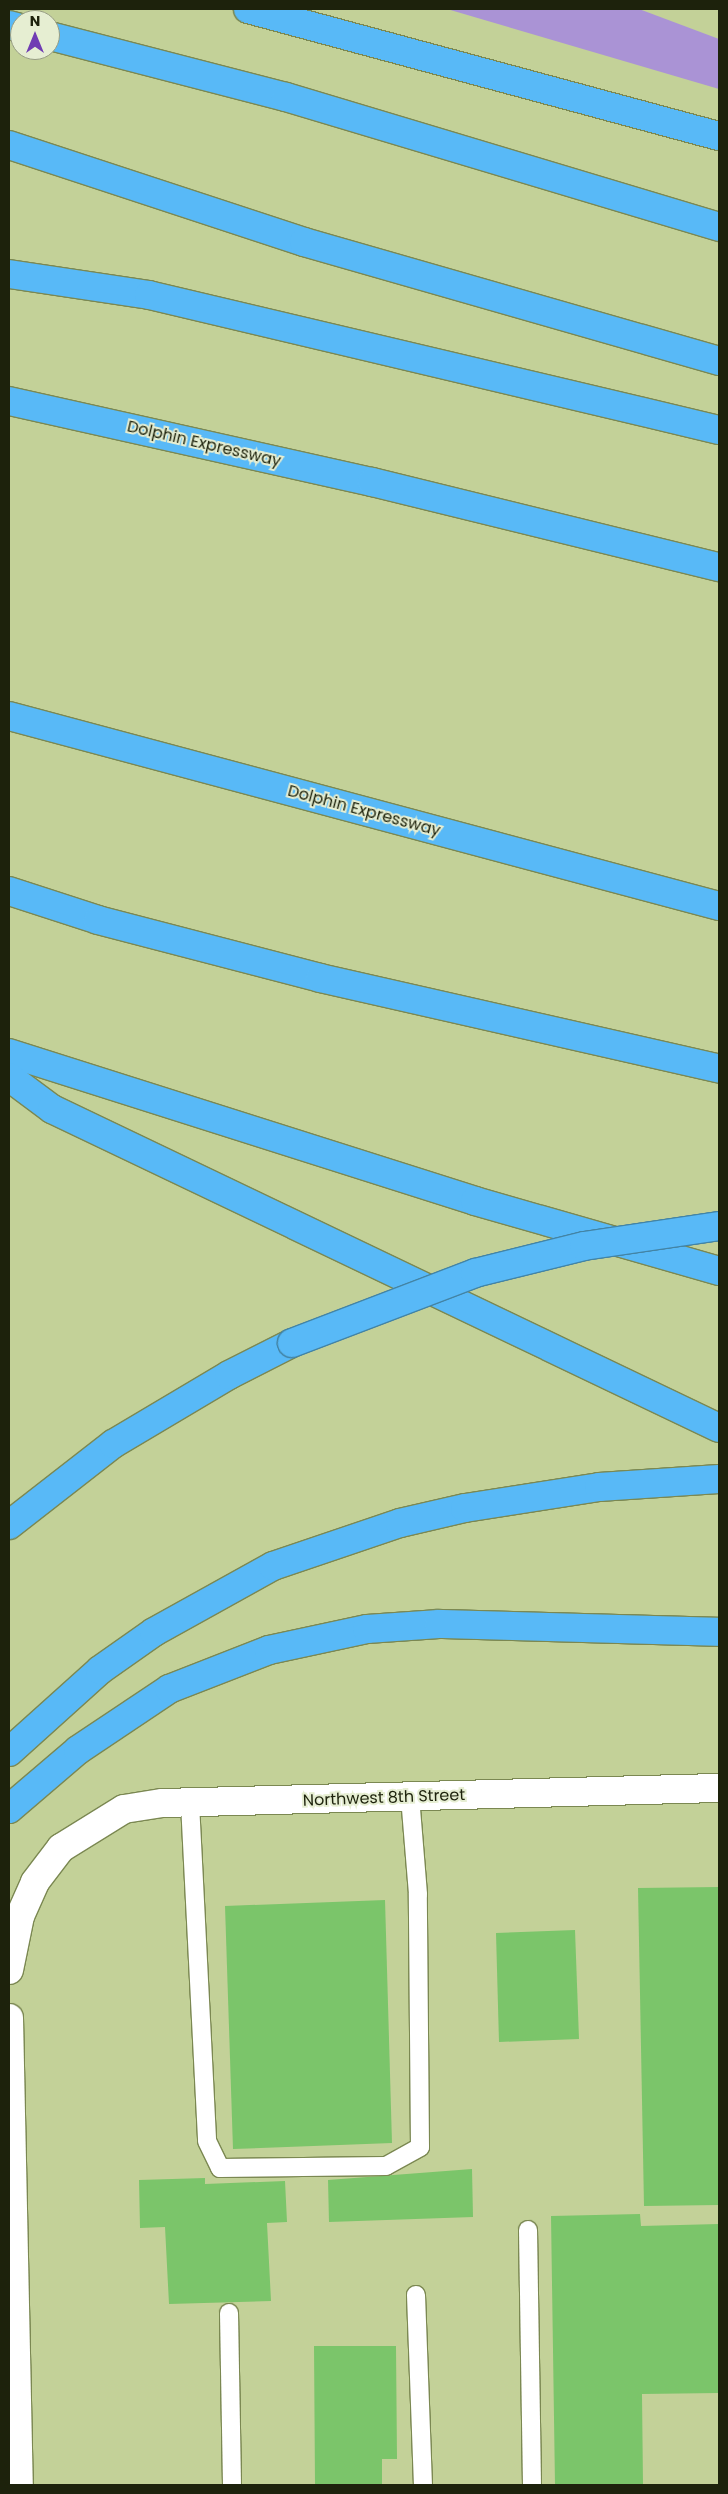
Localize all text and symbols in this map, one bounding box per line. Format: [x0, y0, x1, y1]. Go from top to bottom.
north arrow [10, 10, 60, 60]
text: N [30, 11, 40, 31]
street label: Dolphin Expressway [125, 417, 283, 471]
street label: Dolphin Expressway [286, 781, 442, 841]
street label: Northwest 8th Street [303, 1786, 465, 1810]

